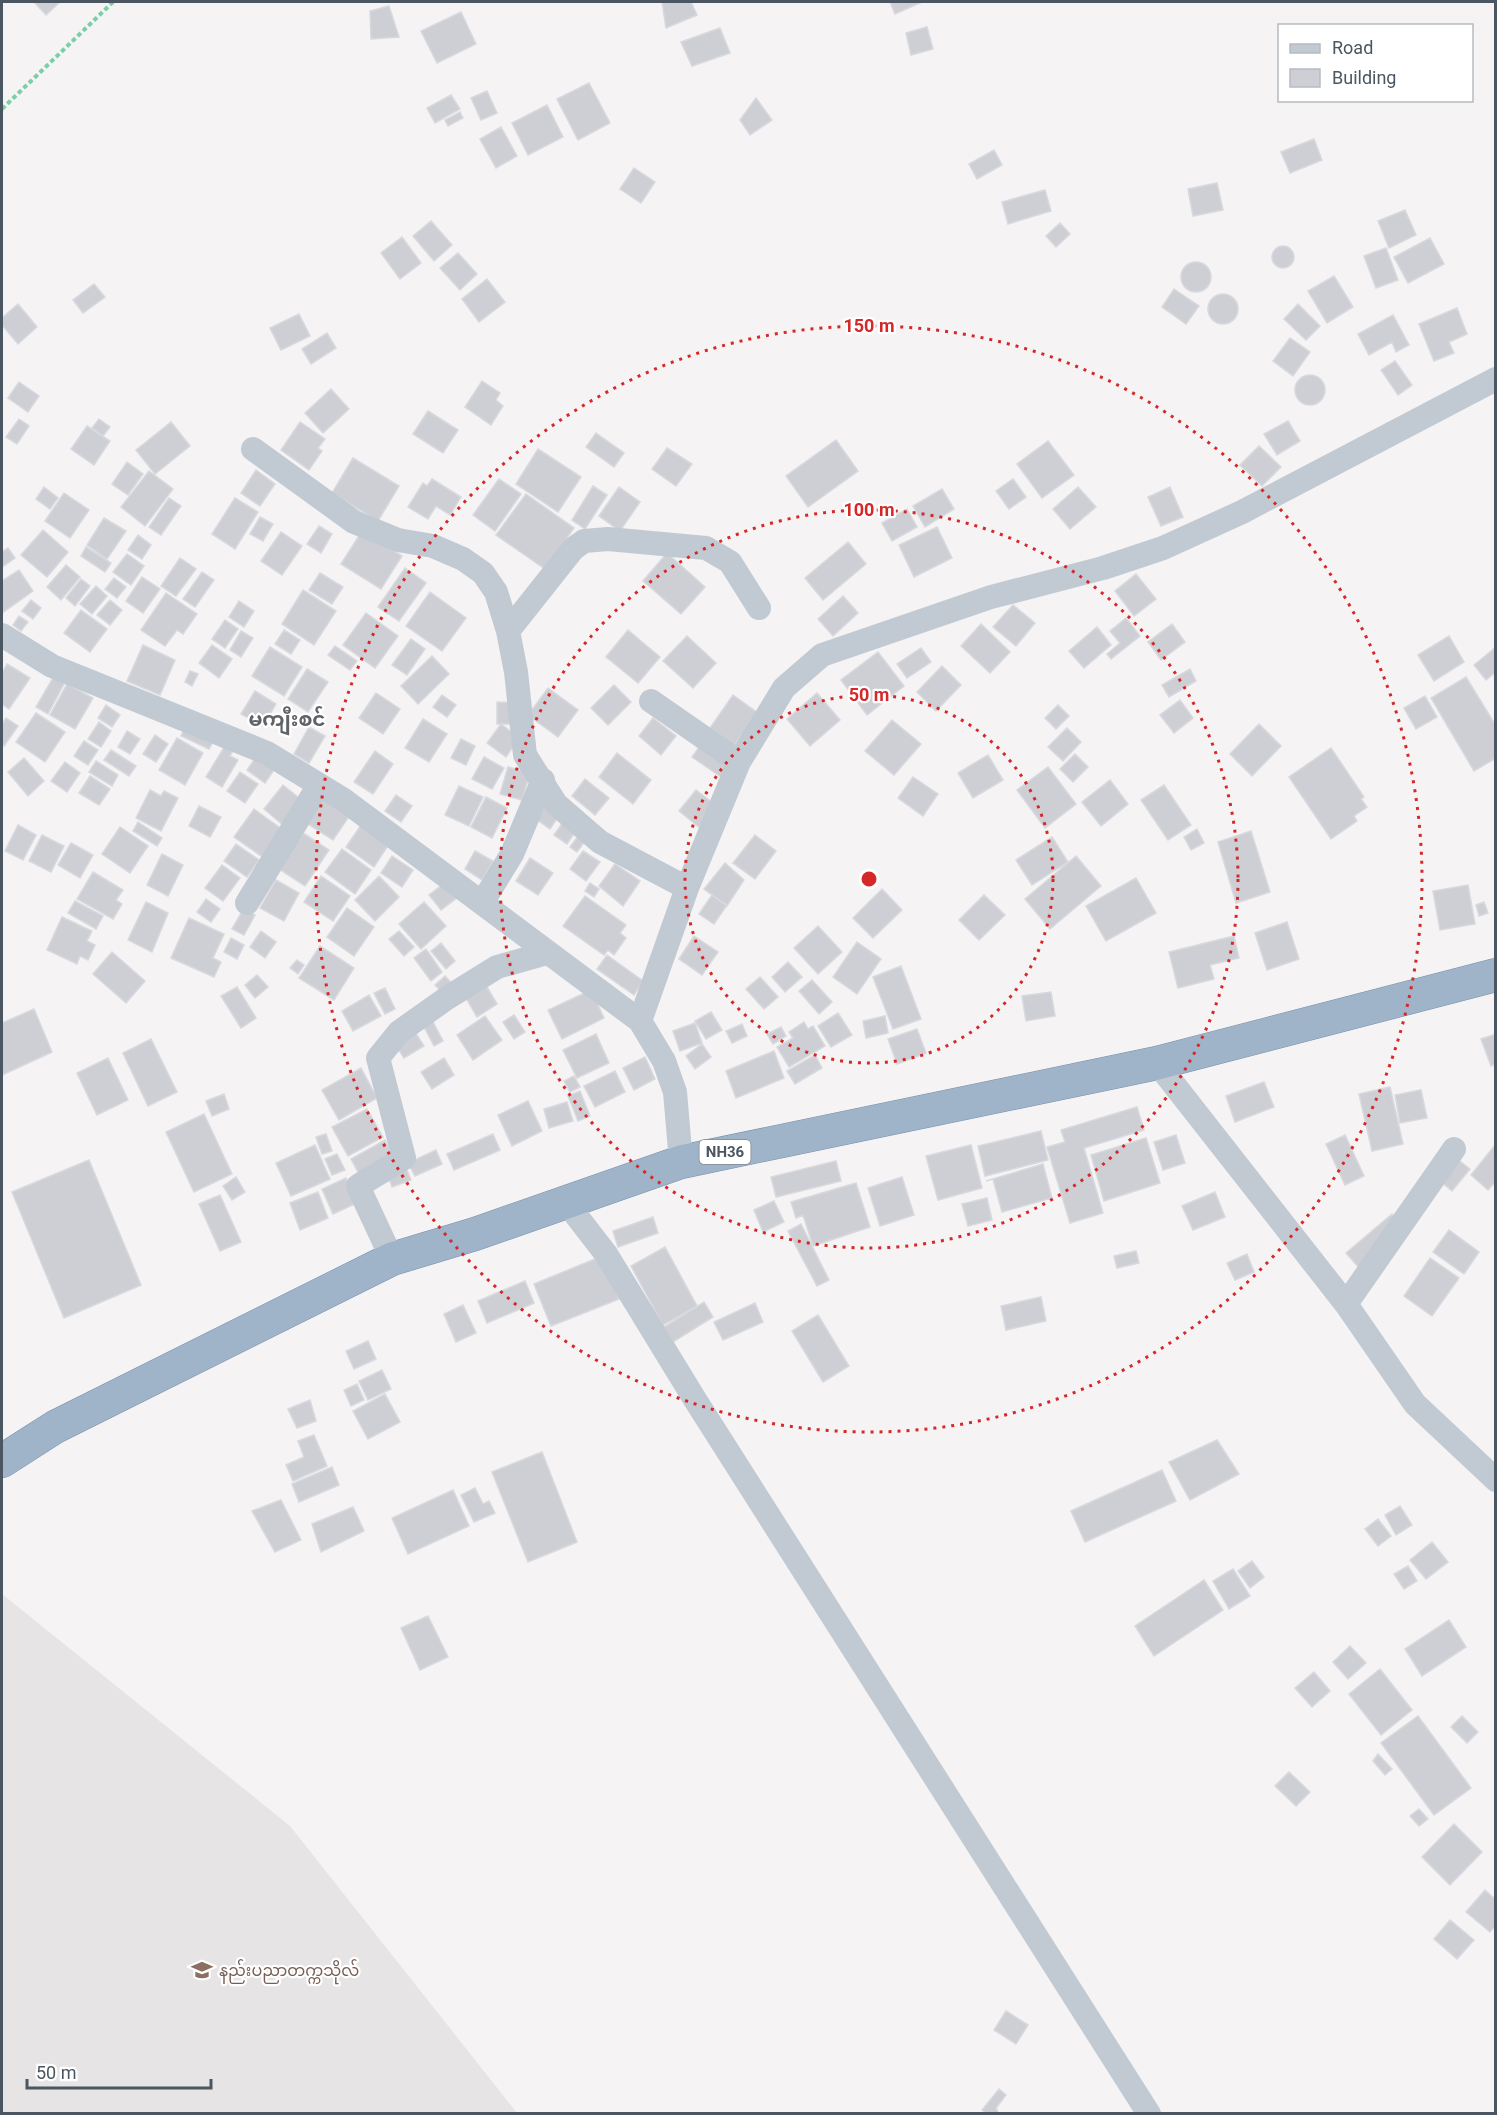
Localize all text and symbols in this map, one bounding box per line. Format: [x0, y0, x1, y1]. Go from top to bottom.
legend [1278, 24, 1473, 102]
text: Road [1332, 37, 1373, 58]
text: Building [1332, 67, 1396, 88]
text: 150 m [843, 315, 895, 336]
text: 100 m [843, 499, 895, 520]
text: 50 m [849, 684, 889, 705]
district label: မကျီးစင် [248, 706, 326, 736]
centre of rings [859, 869, 879, 889]
road number: NH36 [700, 1140, 750, 1164]
school or university icon: နည်းပညာတက္ကသိုလ် [190, 1958, 214, 1982]
place label: နည်းပညာတက္ကသိုလ် [219, 1959, 359, 1985]
scale bar [27, 2052, 212, 2090]
text: 50 m [36, 2062, 76, 2083]

